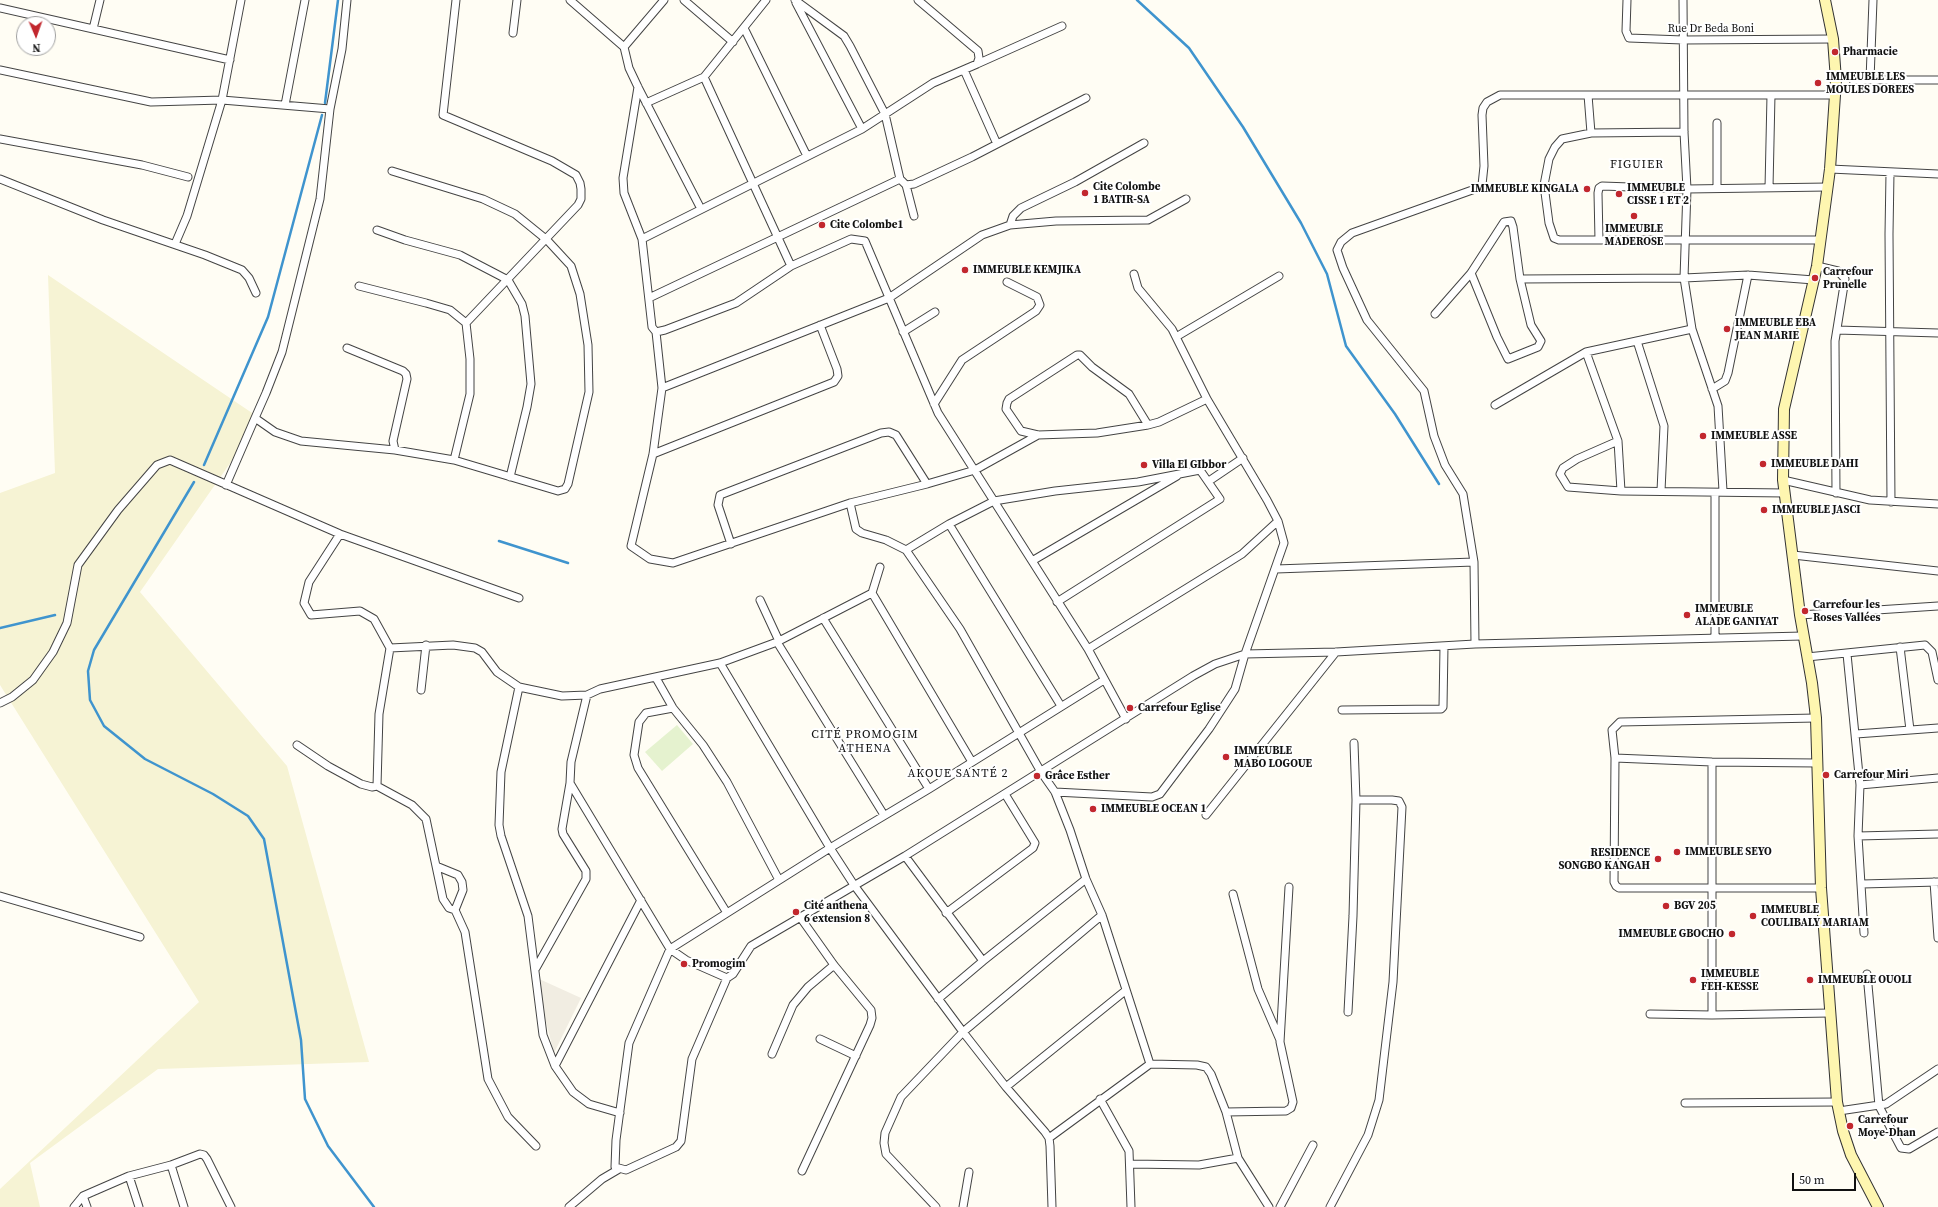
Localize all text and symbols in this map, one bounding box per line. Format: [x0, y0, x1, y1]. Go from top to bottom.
north arrow [16, 16, 56, 56]
street label: Rue Dr Beda Boni [1668, 22, 1754, 36]
text: N [32, 40, 41, 55]
place label: Pharmacie [1843, 45, 1898, 59]
marker: Pharmacie [1830, 47, 1840, 57]
place label: IMMEUBLE LES MOULES DOREES [1826, 70, 1914, 96]
marker: IMMEUBLE LES MOULES DOREES [1813, 78, 1823, 88]
district label: FIGUIER [1610, 158, 1664, 172]
place label: Cite Colombe 1 BATIR-SA [1093, 180, 1161, 206]
place label: IMMEUBLE CISSE 1 ET 2 [1627, 181, 1689, 207]
place label: IMMEUBLE KINGALA [1471, 182, 1579, 196]
marker: IMMEUBLE KINGALA [1582, 184, 1592, 194]
marker: Cite Colombe 1 BATIR-SA [1080, 188, 1090, 198]
marker: IMMEUBLE CISSE 1 ET 2 [1614, 189, 1624, 199]
marker: IMMEUBLE MADEROSE [1629, 211, 1639, 221]
place label: Cite Colombe1 [830, 218, 904, 232]
marker: Cite Colombe1 [817, 220, 827, 230]
place label: IMMEUBLE MADEROSE [1605, 222, 1663, 248]
place label: IMMEUBLE KEMJIKA [973, 263, 1081, 277]
marker: IMMEUBLE KEMJIKA [960, 265, 970, 275]
place label: Carrefour Prunelle [1823, 265, 1873, 291]
marker: Carrefour Prunelle [1810, 273, 1820, 283]
place label: IMMEUBLE EBA JEAN MARIE [1735, 316, 1816, 342]
marker: IMMEUBLE EBA JEAN MARIE [1722, 324, 1732, 334]
place label: IMMEUBLE ASSE [1711, 429, 1797, 443]
marker: IMMEUBLE ASSE [1698, 431, 1708, 441]
place label: IMMEUBLE DAHI [1771, 457, 1858, 471]
place label: Villa El GIbbor [1152, 458, 1226, 472]
marker: IMMEUBLE DAHI [1758, 459, 1768, 469]
marker: Villa El GIbbor [1139, 460, 1149, 470]
place label: IMMEUBLE JASCI [1772, 503, 1861, 517]
marker: IMMEUBLE JASCI [1759, 505, 1769, 515]
place label: Carrefour les Roses Vallées [1813, 598, 1880, 624]
place label: IMMEUBLE ALADE GANIYAT [1695, 602, 1779, 628]
marker: Carrefour les Roses Vallées [1800, 606, 1810, 616]
marker: IMMEUBLE ALADE GANIYAT [1682, 610, 1692, 620]
place label: Carrefour Eglise [1138, 701, 1221, 715]
marker: Carrefour Eglise [1125, 703, 1135, 713]
district label: CITÉ PROMOGIM ATHENA [811, 728, 919, 756]
place label: IMMEUBLE MABO LOGOUE [1234, 744, 1312, 770]
marker: IMMEUBLE MABO LOGOUE [1221, 752, 1231, 762]
district label: AKOUE SANTÉ 2 [907, 767, 1009, 781]
place label: Carrefour Miri [1834, 768, 1909, 782]
place label: Grâce Esther [1045, 769, 1110, 783]
marker: Carrefour Miri [1821, 770, 1831, 780]
marker: Grâce Esther [1032, 771, 1042, 781]
place label: IMMEUBLE OCEAN 1 [1101, 802, 1206, 816]
marker: IMMEUBLE OCEAN 1 [1088, 804, 1098, 814]
place label: IMMEUBLE SEYO [1685, 845, 1772, 859]
place label: RESIDENCE SONGBO KANGAH [1558, 846, 1650, 872]
marker: IMMEUBLE SEYO [1672, 847, 1682, 857]
marker: RESIDENCE SONGBO KANGAH [1653, 854, 1663, 864]
place label: Cité anthena 6 extension 8 [804, 899, 870, 925]
place label: BGV 205 [1674, 899, 1716, 913]
marker: BGV 205 [1661, 901, 1671, 911]
place label: IMMEUBLE COULIBALY MARIAM [1761, 903, 1869, 929]
marker: Cité anthena 6 extension 8 [791, 907, 801, 917]
marker: IMMEUBLE COULIBALY MARIAM [1748, 911, 1758, 921]
place label: IMMEUBLE GBOCHO [1618, 927, 1724, 941]
marker: IMMEUBLE GBOCHO [1727, 929, 1737, 939]
place label: Promogim [692, 957, 745, 971]
marker: Promogim [679, 959, 689, 969]
place label: IMMEUBLE FEH-KESSE [1701, 967, 1759, 993]
place label: IMMEUBLE OUOLI [1818, 973, 1912, 987]
marker: IMMEUBLE FEH-KESSE [1688, 975, 1698, 985]
marker: IMMEUBLE OUOLI [1805, 975, 1815, 985]
place label: Carrefour Moye-Dhan [1858, 1113, 1916, 1139]
marker: Carrefour Moye-Dhan [1845, 1121, 1855, 1131]
scale bar [1794, 1165, 1858, 1191]
text: 50 m [1799, 1172, 1825, 1188]

